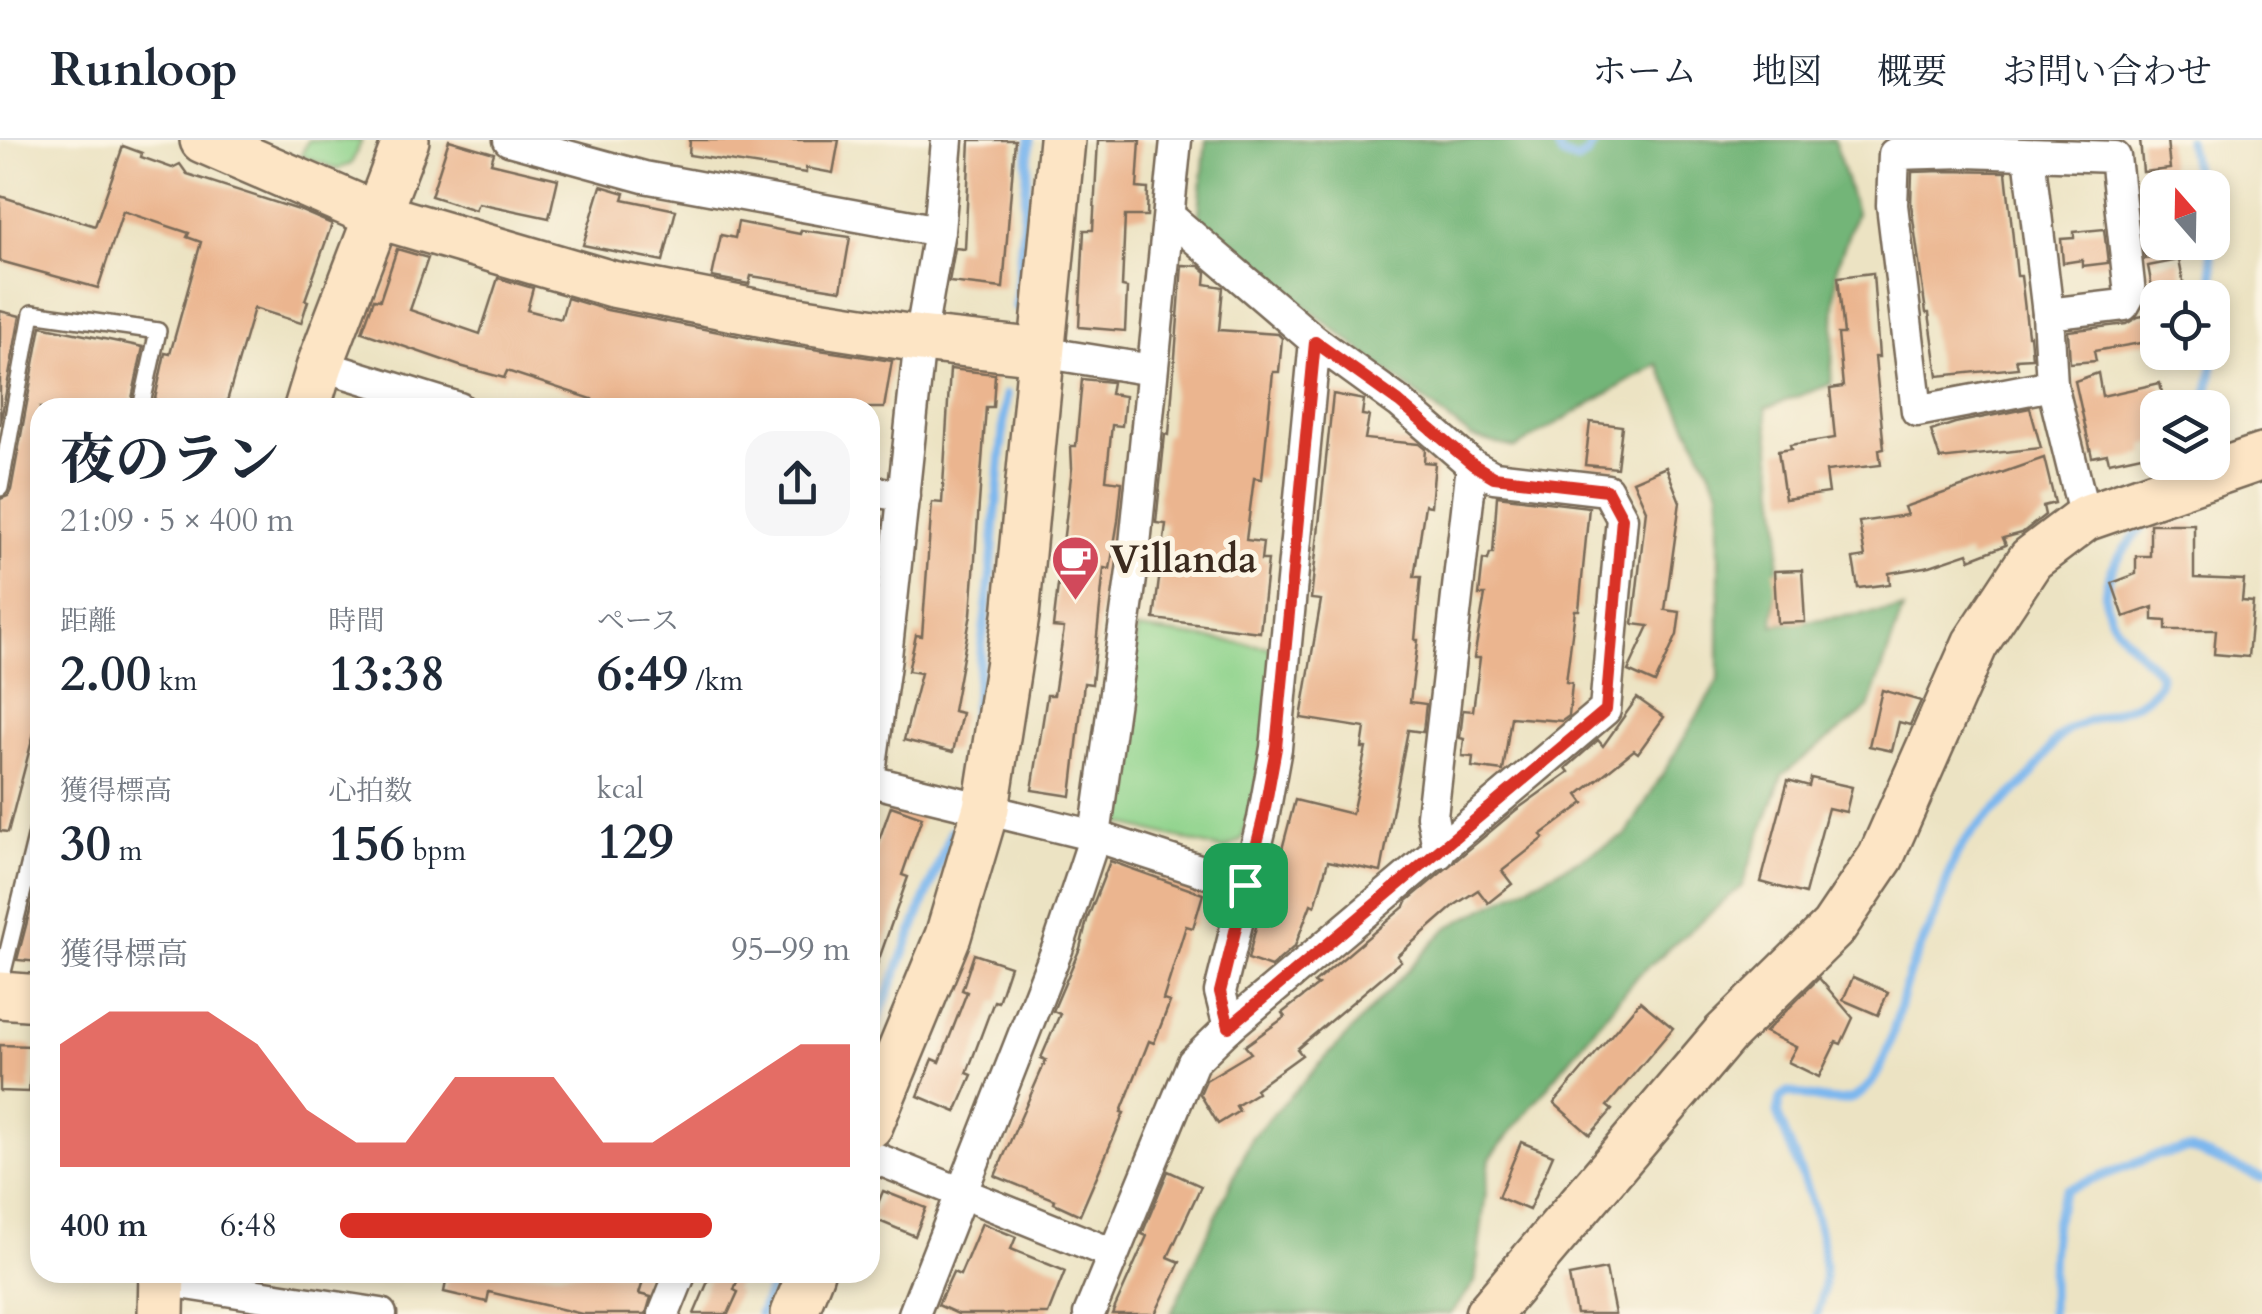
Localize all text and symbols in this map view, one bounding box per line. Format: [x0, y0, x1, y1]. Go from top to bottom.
text: Runloop [50, 37, 238, 102]
text: ホーム [1592, 48, 1697, 96]
text: 地図 [1752, 48, 1822, 96]
text: 概要 [1877, 48, 1947, 96]
text: お問い合わせ [2002, 48, 2212, 96]
north arrow [2140, 170, 2230, 260]
map controls [2140, 170, 2230, 480]
button: locate [2140, 280, 2230, 370]
button: layers [2140, 390, 2230, 480]
text: 夜のラン [60, 424, 280, 498]
button: share [745, 431, 850, 536]
text: 21:09 · 5 × 400 m [60, 499, 294, 543]
cafe icon: Villanda [1049, 534, 1101, 602]
place label: Villanda [1110, 534, 1257, 586]
text: 距離 [60, 602, 116, 640]
text: 時間 [328, 602, 384, 640]
text: ペース [597, 602, 679, 640]
text: 2.00 [60, 640, 151, 708]
text: 13:38 [328, 640, 445, 708]
text: 6:49 [597, 640, 688, 708]
text: km [151, 662, 198, 700]
text: /km [688, 662, 743, 700]
text: kcal [597, 770, 644, 808]
text: 獲得標高 [60, 772, 172, 810]
text: 心拍数 [328, 772, 412, 810]
text: 129 [597, 808, 674, 876]
text: 30 [60, 810, 111, 878]
text: 156 [328, 810, 405, 878]
text: m [111, 832, 142, 870]
text: bpm [405, 832, 466, 870]
pin [1203, 843, 1288, 928]
icon: arrive [1218, 858, 1273, 913]
text: 95–99 m [731, 928, 850, 972]
text: 獲得標高 [60, 933, 188, 977]
text: 400 m [60, 1204, 147, 1248]
text: 6:48 [220, 1204, 277, 1248]

